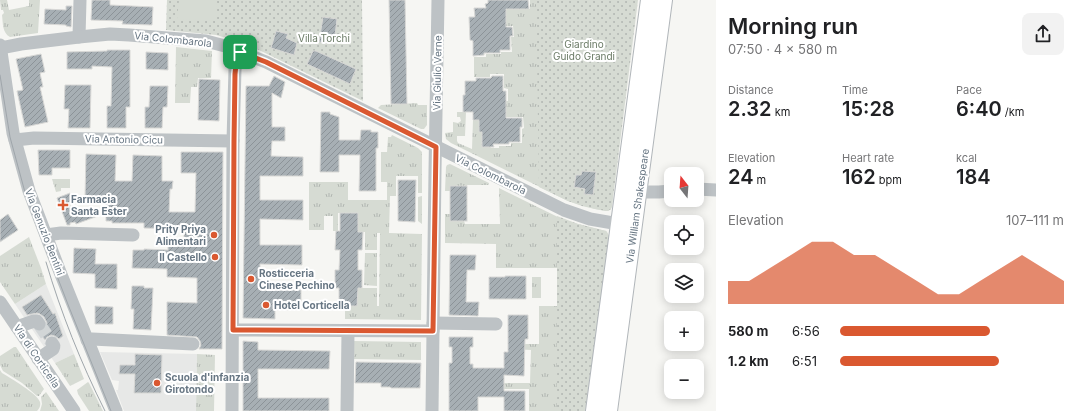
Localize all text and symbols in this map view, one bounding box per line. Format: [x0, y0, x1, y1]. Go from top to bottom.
text: Morning run [728, 13, 858, 39]
button: share [1022, 13, 1064, 55]
street label: Via Colombarola [134, 29, 212, 49]
park label: Villa Torchi [298, 32, 350, 44]
pin [223, 35, 257, 69]
street label: Via Giulio Verne [430, 35, 444, 111]
park label: Giardino Guido Grandi [553, 38, 615, 62]
icon: arrive [229, 41, 251, 63]
text: 07:50 · 4 × 580 m [728, 41, 837, 57]
text: Distance [728, 83, 773, 97]
text: Time [842, 83, 868, 97]
text: Pace [956, 83, 982, 97]
text: 2.32 [728, 97, 772, 121]
text: 15:28 [842, 97, 895, 121]
text: 6:40 [956, 97, 1002, 121]
text: km [772, 105, 790, 119]
text: /km [1002, 105, 1024, 119]
street label: Via Antonio Cicu [85, 132, 163, 146]
street label: Via William Shakespeare [623, 148, 651, 264]
text: Elevation [728, 151, 775, 165]
text: Heart rate [842, 151, 894, 165]
text: kcal [956, 151, 977, 165]
street label: Via Colombarola [453, 152, 529, 196]
text: 24 [728, 165, 753, 189]
text: 162 [842, 165, 876, 189]
text: 184 [956, 165, 991, 189]
north arrow [664, 167, 704, 207]
map controls [664, 167, 704, 399]
text: m [753, 173, 766, 187]
text: bpm [876, 173, 902, 187]
street label: Via Genuzio Bentini [23, 187, 67, 277]
place label: Farmacia Santa Ester [71, 193, 127, 217]
marker: Farmacia Santa Ester [58, 200, 68, 210]
text: Elevation [728, 212, 784, 228]
text: 107–111 m [1006, 212, 1064, 228]
button: locate [664, 215, 704, 255]
place label: Prity Priya Alimentari [155, 223, 206, 247]
marker: Prity Priya Alimentari [209, 230, 219, 240]
place label: Il Castello [159, 251, 207, 263]
marker: Il Castello [210, 252, 220, 262]
button: layers [664, 263, 704, 303]
place label: Rosticceria Cinese Pechino [259, 267, 335, 291]
marker: Rosticceria Cinese Pechino [246, 274, 256, 284]
place label: Hotel Corticella [274, 299, 350, 311]
marker: Hotel Corticella [261, 300, 271, 310]
button: + [664, 311, 704, 351]
street label: Via di Corticella [11, 322, 63, 390]
text: 580 m [728, 323, 768, 339]
text: 6:56 [792, 323, 820, 339]
text: 1.2 km [728, 353, 769, 369]
text: 6:51 [792, 353, 817, 369]
button: − [664, 359, 704, 399]
place label: Scuola d'infanzia Girotondo [165, 371, 250, 395]
marker: Scuola d'infanzia Girotondo [152, 378, 162, 388]

